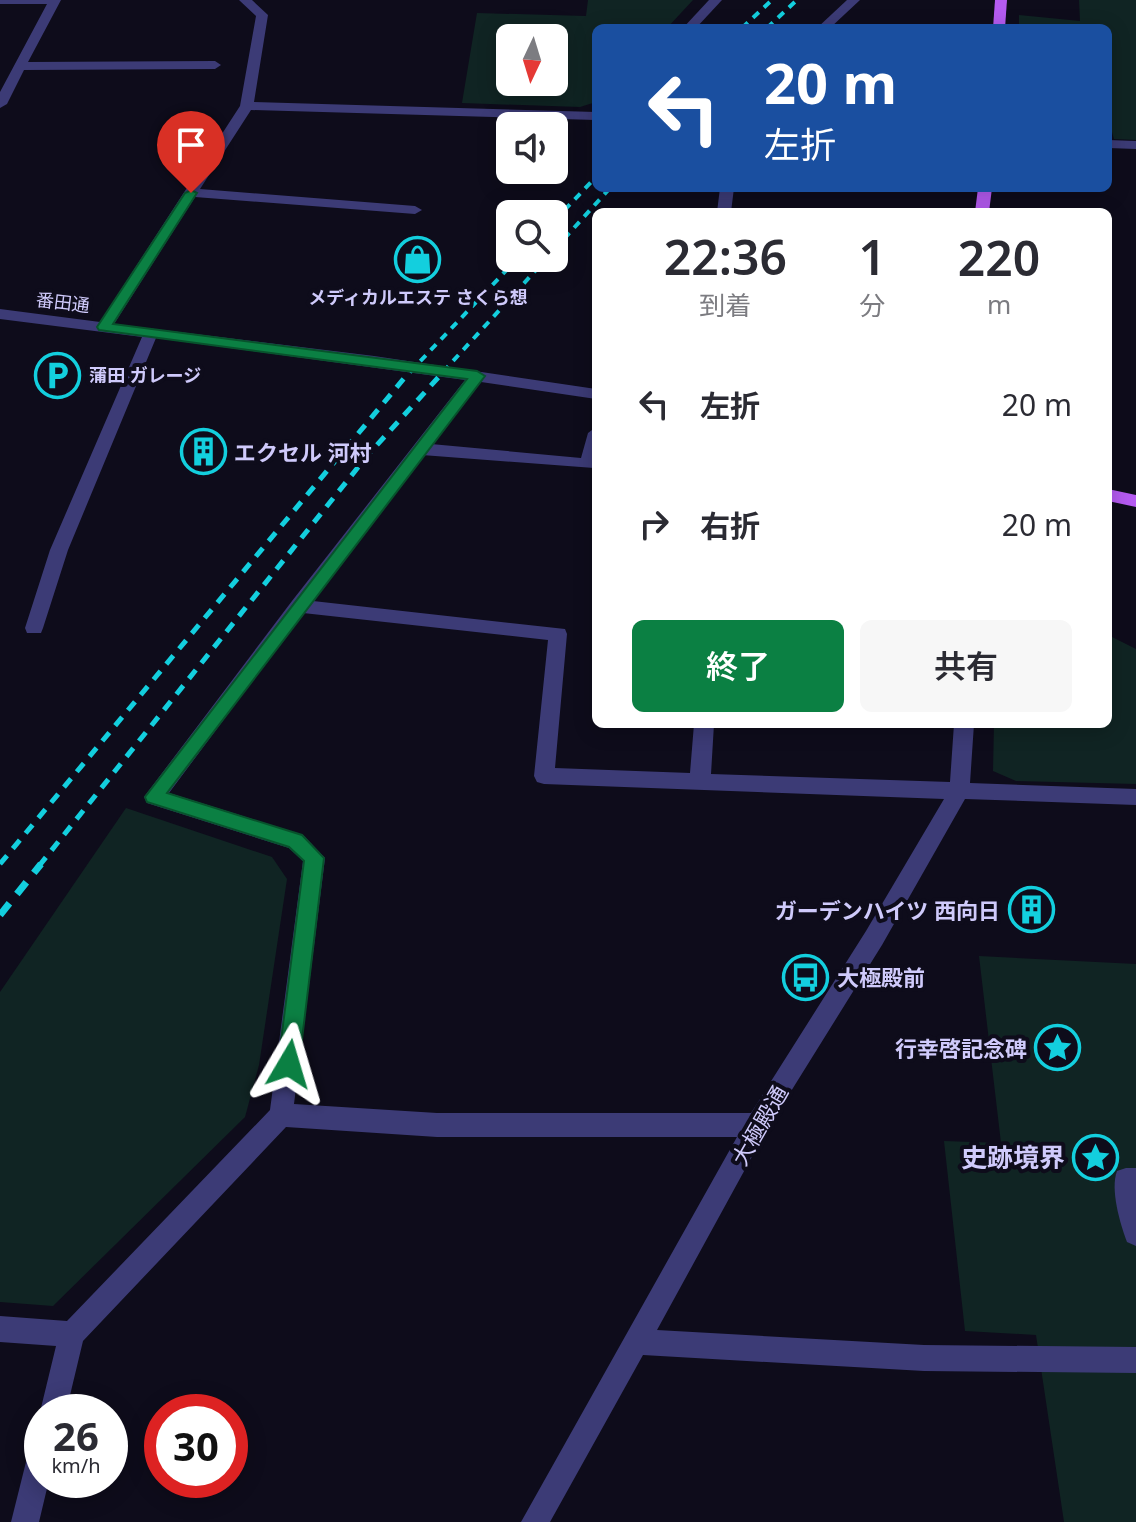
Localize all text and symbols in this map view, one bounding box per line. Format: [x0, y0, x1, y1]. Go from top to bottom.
north arrow [496, 24, 568, 96]
map controls [496, 24, 568, 272]
text: 20 m [764, 44, 897, 120]
icon: left [632, 56, 736, 160]
pin [157, 111, 225, 193]
button: sound [496, 112, 568, 184]
text: 左折 [764, 120, 836, 169]
icon: arrive [169, 123, 213, 167]
button: search [496, 200, 568, 272]
text: 22:36 [664, 224, 787, 289]
text: 1 [859, 224, 886, 289]
text: 220 [958, 225, 1040, 290]
shop icon: メディカルエステ さくら想 [394, 235, 442, 283]
place label: メディカルエステ さくら想 [308, 285, 528, 309]
text: m [987, 286, 1011, 322]
street label: 番田通 [35, 287, 91, 317]
text: 到着 [699, 287, 751, 323]
text: 分 [859, 287, 885, 323]
parking icon: 蒲田 ガレージ [34, 351, 82, 399]
place label: 蒲田 ガレージ [89, 363, 201, 387]
icon: left [632, 382, 676, 426]
text: 20 m [1002, 384, 1072, 425]
text: 左折 [700, 385, 760, 426]
building icon: エクセル 河村 [179, 428, 227, 476]
place label: エクセル 河村 [234, 437, 372, 467]
icon: right [632, 502, 676, 546]
text: 20 m [1002, 504, 1072, 545]
text: 右折 [700, 505, 760, 546]
button: 終了 [632, 620, 844, 712]
button: 共有 [860, 620, 1072, 712]
building icon: ガーデンハイツ 西向日 [1007, 886, 1055, 934]
place label: ガーデンハイツ 西向日 [775, 895, 1000, 925]
bus stop icon: 大極殿前 [782, 953, 830, 1001]
place label: 大極殿前 [837, 962, 925, 992]
position arrow [247, 1022, 331, 1106]
place icon: 行幸啓記念碑 [1034, 1024, 1082, 1072]
place label: 行幸啓記念碑 [895, 1033, 1027, 1063]
street label: 大極殿通 [724, 1079, 794, 1171]
place icon: 史跡境界 [1072, 1133, 1120, 1181]
place label: 史跡境界 [961, 1139, 1065, 1175]
speed limit sign: 30 [144, 1394, 248, 1498]
text: 26 [53, 1408, 99, 1463]
text: km/h [51, 1452, 101, 1479]

